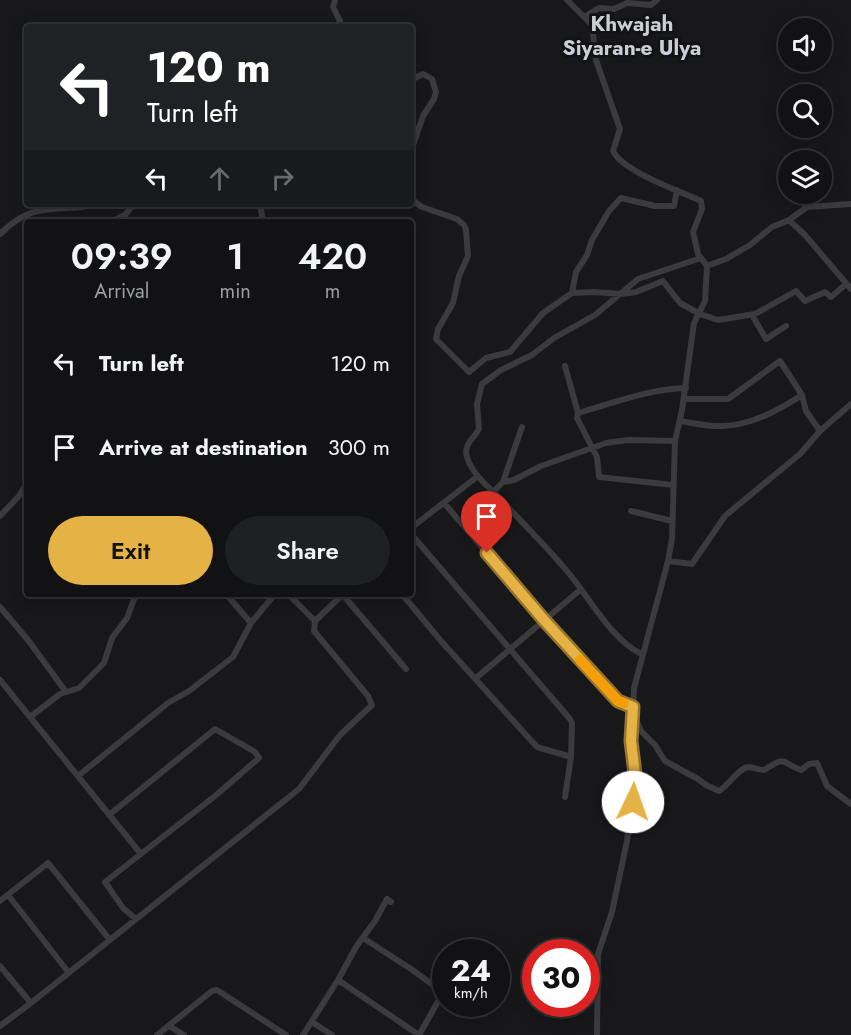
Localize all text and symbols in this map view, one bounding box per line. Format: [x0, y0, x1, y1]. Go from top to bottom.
district label: Khwajah Siyaran-e Ulya [563, 9, 701, 63]
map controls [778, 18, 832, 204]
button: sound [778, 18, 832, 72]
text: 120 m [147, 37, 271, 98]
icon: left [48, 48, 126, 126]
button: search [778, 84, 832, 138]
text: Turn left [147, 93, 237, 132]
button: layers [778, 150, 832, 204]
icon: left [140, 162, 173, 195]
icon: ahead [203, 162, 236, 195]
icon: right [266, 162, 299, 195]
text: 09:39 [71, 230, 173, 282]
text: 1 [226, 230, 244, 282]
text: 420 [298, 230, 367, 282]
text: Arrival [94, 277, 149, 306]
text: min [220, 277, 251, 306]
text: m [325, 277, 340, 306]
icon: left [48, 347, 81, 380]
text: Turn left [99, 347, 184, 379]
text: 120 m [331, 347, 390, 379]
icon: arrive [48, 431, 81, 464]
text: Arrive at destination [99, 431, 308, 463]
text: 300 m [328, 431, 390, 463]
pin [461, 491, 512, 553]
icon: arrive [470, 500, 503, 533]
button: Exit [48, 516, 213, 585]
button: Share [225, 516, 390, 585]
position arrow [601, 770, 665, 834]
speed limit sign: 30 [522, 939, 600, 1017]
text: 24 [451, 949, 491, 992]
text: km/h [454, 982, 488, 1004]

